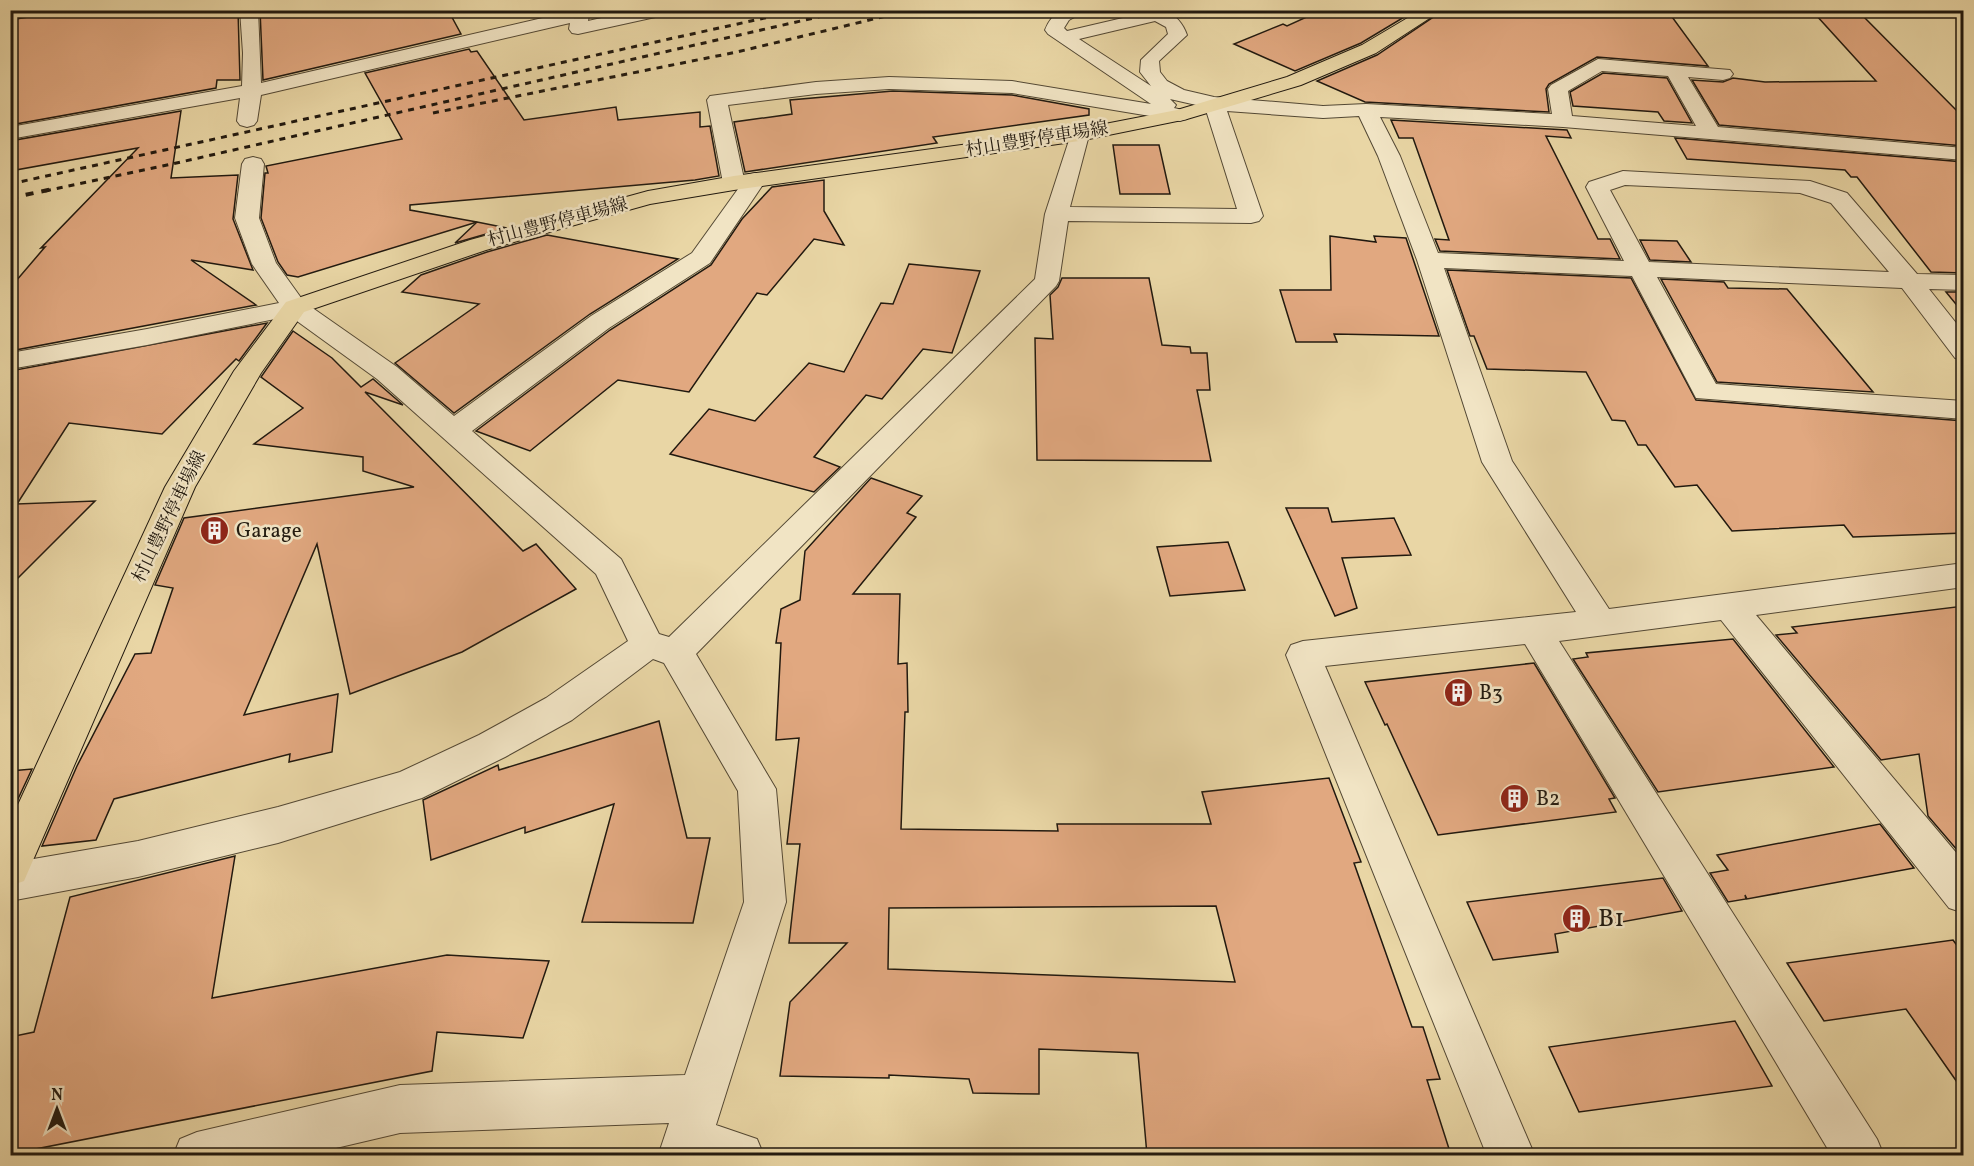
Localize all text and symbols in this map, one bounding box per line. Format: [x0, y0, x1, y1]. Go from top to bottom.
street label: 村山豊野停車場線 [964, 116, 1110, 164]
street label: 村山豊野停車場線 [485, 192, 631, 254]
street label: 村山豊野停車場線 [127, 447, 213, 587]
building icon: Garage [199, 515, 231, 547]
place label: Garage [236, 517, 302, 546]
building icon: B3 [1442, 677, 1474, 709]
place label: B3 [1479, 679, 1503, 708]
building icon: B2 [1499, 783, 1531, 815]
place label: B2 [1536, 785, 1560, 814]
place label: B1 [1598, 901, 1624, 937]
building icon: B1 [1561, 903, 1593, 935]
north arrow [27, 1079, 87, 1139]
text: N [51, 1085, 63, 1107]

